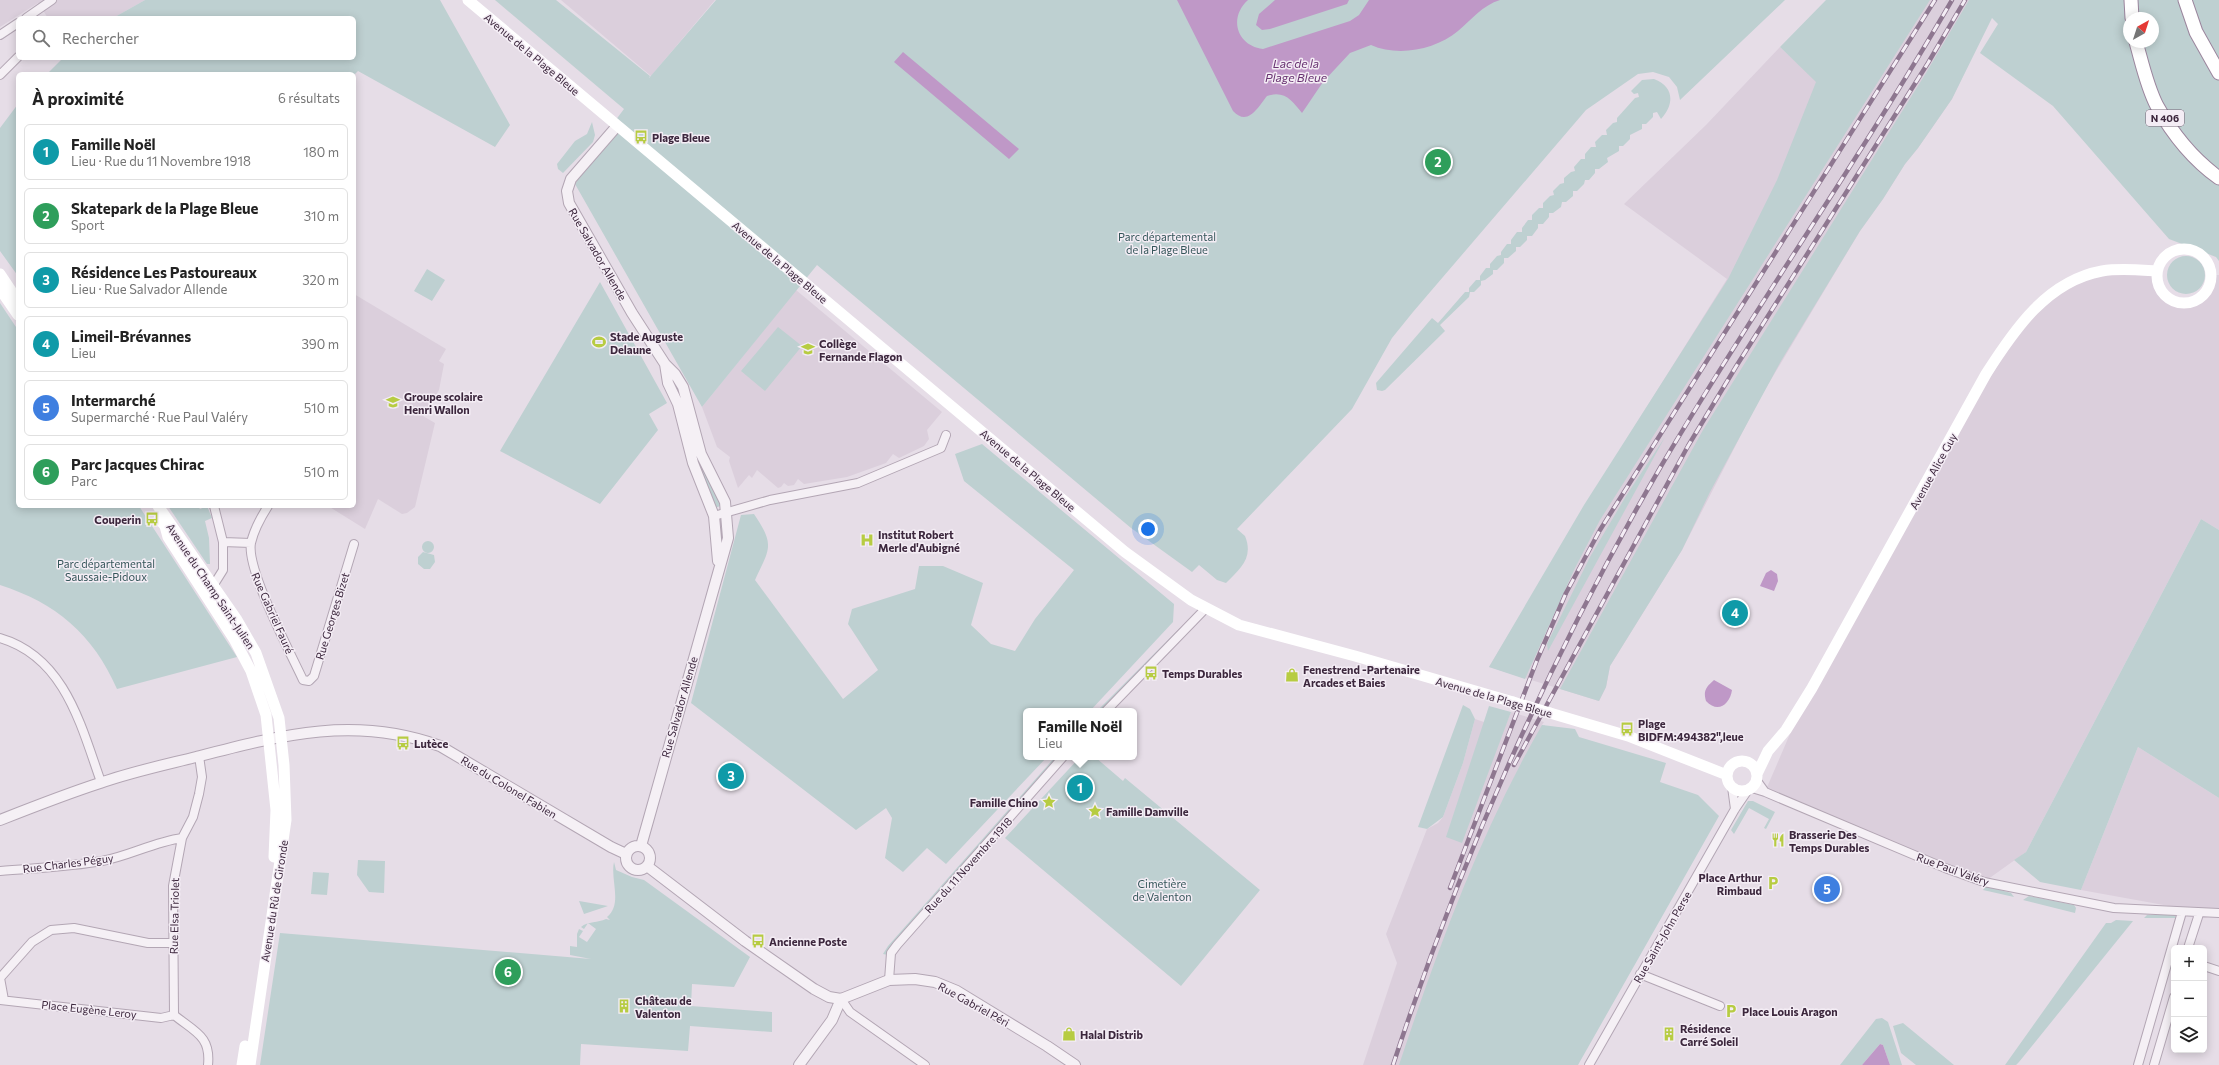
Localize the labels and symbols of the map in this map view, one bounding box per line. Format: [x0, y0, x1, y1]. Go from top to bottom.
street label: Avenue de la Plage Bleue [482, 10, 583, 98]
north arrow [2123, 12, 2159, 48]
water label: Lac de la Plage Bleue [1265, 56, 1328, 84]
road number: N 406 [2146, 110, 2184, 126]
bus stop icon: Plage Bleue [633, 129, 649, 145]
place label: Plage Bleue [652, 131, 710, 144]
pin: 2 [1425, 147, 1451, 177]
street label: Rue Salvador Allende [566, 205, 630, 303]
street label: Avenue de la Plage Bleue [730, 218, 831, 306]
park label: Parc départemental de la Plage Bleue [1118, 230, 1216, 256]
place label: Stade Auguste Delaune [610, 330, 683, 356]
sports icon: Stade Auguste Delaune [591, 334, 607, 350]
place label: Collège Fernande Flagon [819, 337, 902, 363]
school or university icon: Collège Fernande Flagon [800, 341, 816, 357]
place label: Groupe scolaire Henri Wallon [404, 390, 483, 416]
school or university icon: Groupe scolaire Henri Wallon [385, 394, 401, 410]
street label: Avenue de la Plage Bleue [978, 426, 1079, 514]
street label: Avenue Alice Guy [1907, 430, 1959, 511]
bus stop icon: Couperin [144, 511, 160, 527]
place label: Couperin [94, 513, 141, 526]
your location [1138, 519, 1158, 539]
street label: Avenue du Champ Saint-Julien [163, 521, 258, 652]
place label: Institut Robert Merle d'Aubigné [878, 528, 960, 554]
hospital icon: Institut Robert Merle d'Aubigné [859, 532, 875, 548]
park label: Parc départemental Saussaie-Pidoux [57, 557, 155, 583]
street label: Rue Gabriel Fauré [249, 570, 297, 656]
street label: Rue Georges Bizet [313, 570, 352, 661]
pin: 4 [1722, 598, 1748, 628]
street label: Rue Salvador Allende [658, 655, 700, 759]
place label: Fenestrend -Partenaire Arcades et Baies [1303, 663, 1420, 689]
bus stop icon: Temps Durables [1143, 665, 1159, 681]
place label: Temps Durables [1162, 667, 1242, 680]
shop icon: Fenestrend -Partenaire Arcades et Baies [1284, 667, 1300, 683]
street label: Avenue de la Plage Bleue [1434, 674, 1554, 720]
place label: Plage BIDFM:494382",leue [1638, 717, 1744, 743]
bus stop icon: Plage BIDFM:494382",leue [1619, 721, 1635, 737]
bus stop icon: Lutèce [395, 735, 411, 751]
place label: Lutèce [414, 737, 448, 750]
street label: Rue du Colonel Fabien [459, 753, 559, 821]
pin: 3 [718, 761, 744, 791]
pin: 1 [1067, 773, 1093, 803]
place icon: Famille Chino [1041, 794, 1057, 810]
place label: Famille Chino [970, 796, 1038, 809]
place icon: Famille Damville [1087, 803, 1103, 819]
place label: Famille Damville [1106, 805, 1189, 818]
street label: Rue du 11 Novembre 1918 [922, 814, 1015, 916]
place label: Brasserie Des Temps Durables [1789, 828, 1869, 854]
restaurant icon: Brasserie Des Temps Durables [1770, 832, 1786, 848]
street label: Avenue du Rû de Gironde [258, 839, 290, 963]
street label: Rue Paul Valéry [1915, 850, 1991, 888]
street label: Rue Charles Péguy [22, 851, 114, 875]
place label: Place Arthur Rimbaud [1699, 871, 1762, 897]
pin: 5 [1814, 874, 1840, 904]
parking icon: Place Arthur Rimbaud [1765, 875, 1781, 891]
street label: Rue Elsa Triolet [167, 877, 181, 954]
park label: Cimetière de Valenton [1132, 877, 1192, 903]
street label: Rue Saint-John Perse [1630, 889, 1695, 986]
bus stop icon: Ancienne Poste [750, 933, 766, 949]
place label: Ancienne Poste [769, 935, 847, 948]
pin: 6 [495, 957, 521, 987]
street label: Rue Gabriel Péri [936, 979, 1012, 1029]
place label: Château de Valenton [635, 994, 692, 1020]
street label: Place Eugène Leroy [41, 998, 138, 1020]
building icon: Château de Valenton [616, 998, 632, 1014]
parking icon: Place Louis Aragon [1723, 1003, 1739, 1019]
place label: Place Louis Aragon [1742, 1005, 1838, 1018]
place label: Résidence Carré Soleil [1680, 1022, 1738, 1048]
shop icon: Halal Distrib [1061, 1026, 1077, 1042]
building icon: Résidence Carré Soleil [1661, 1026, 1677, 1042]
place label: Halal Distrib [1080, 1028, 1143, 1041]

